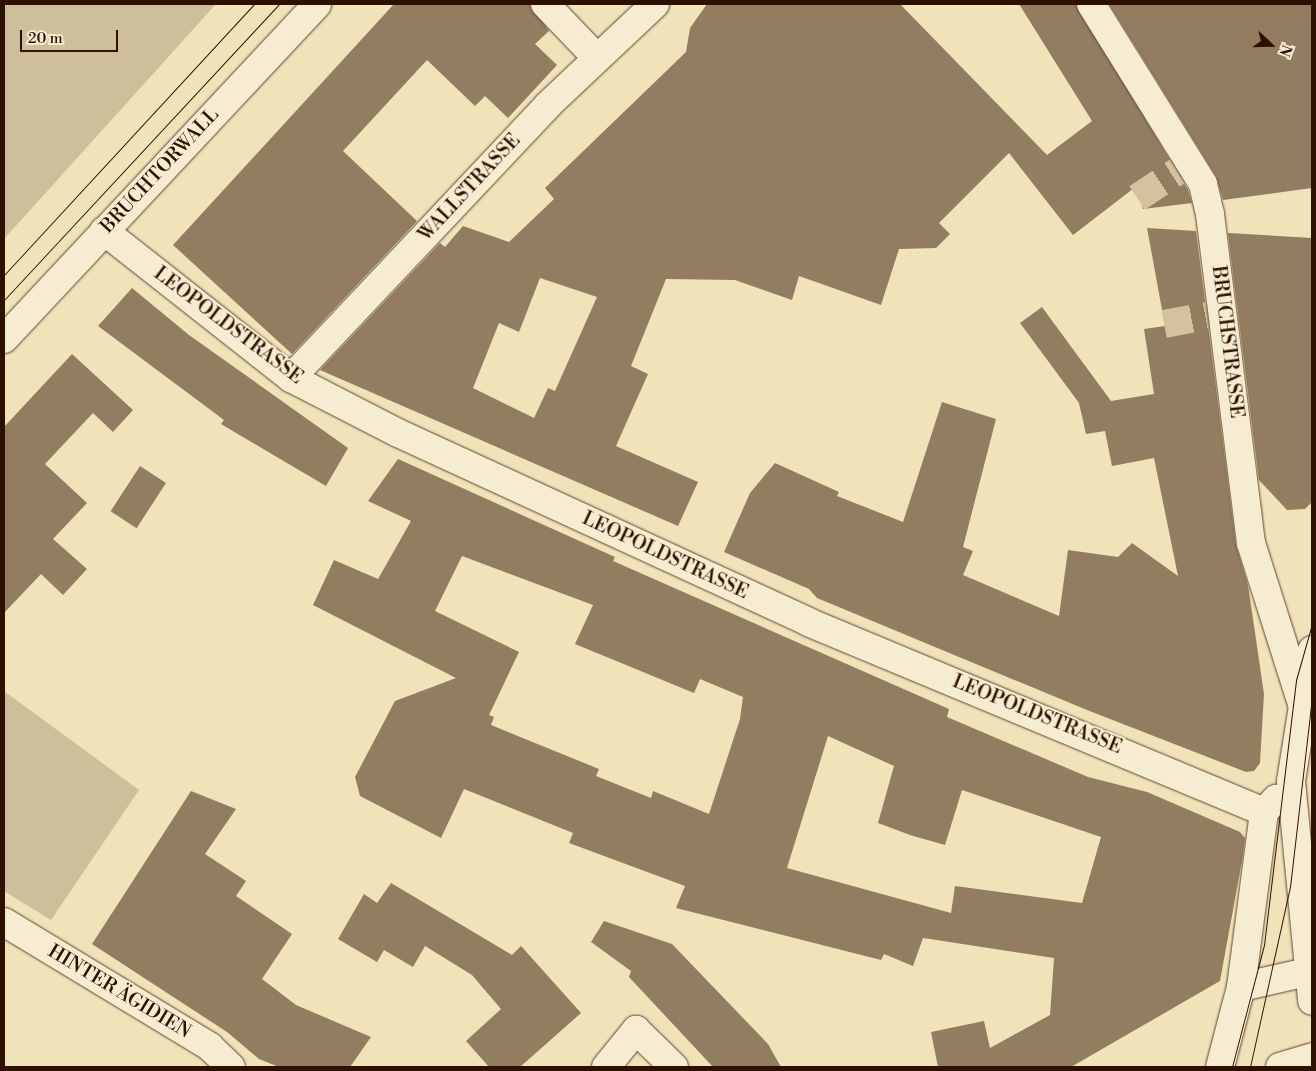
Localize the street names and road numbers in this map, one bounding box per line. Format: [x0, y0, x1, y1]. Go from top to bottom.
street label: BRUCHTORWALL [96, 104, 224, 238]
street label: WALLSTRASSE [414, 130, 526, 246]
street label: LEOPOLDSTRASSE [149, 263, 307, 389]
street label: BRUCHSTRASSE [1206, 265, 1248, 419]
street label: LEOPOLDSTRASSE [578, 507, 752, 605]
street label: LEOPOLDSTRASSE [949, 671, 1125, 759]
street label: HINTER ÄGIDIEN [43, 940, 195, 1044]

